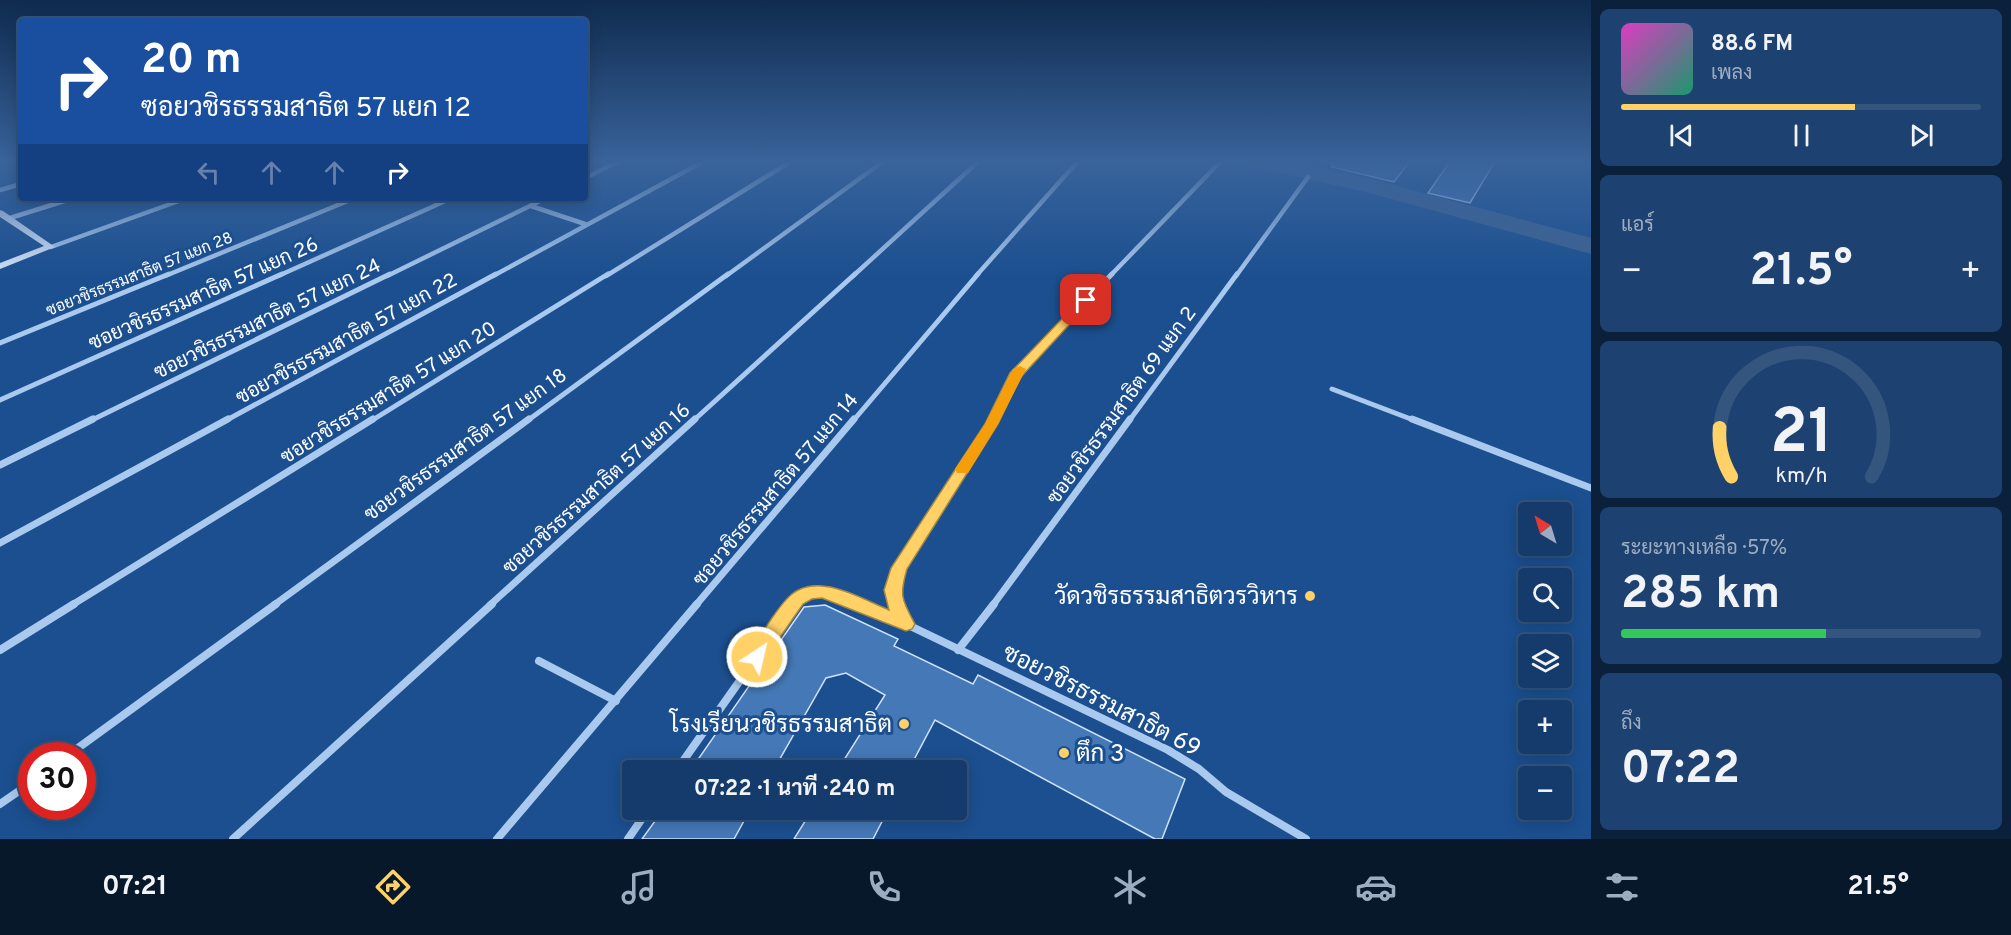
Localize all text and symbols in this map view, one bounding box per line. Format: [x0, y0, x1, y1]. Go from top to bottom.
text: 88.6 FM [1711, 31, 1793, 58]
text: 20 m [141, 35, 242, 88]
icon: right [42, 42, 120, 120]
text: เพลง [1711, 61, 1752, 87]
text: ซอยวชิรธรรมสาธิต 57 แยก 12 [141, 92, 471, 126]
icon: previous [1665, 119, 1698, 152]
icon: pause [1785, 119, 1818, 152]
icon: next [1905, 119, 1938, 152]
icon: left [192, 156, 225, 189]
icon: ahead [255, 156, 288, 189]
icon: ahead [318, 156, 351, 189]
icon: right [381, 156, 414, 189]
text: แอร์ [1621, 213, 1654, 239]
street label: ซอยวชิรธรรมสาธิต 57 แยก 28 [43, 227, 236, 321]
street label: ซอยวชิรธรรมสาธิต 57 แยก 26 [84, 231, 323, 357]
text: 21.5° [1750, 244, 1852, 301]
text: − [1621, 252, 1642, 294]
text: + [1960, 252, 1981, 294]
street label: ซอยวชิรธรรมสาธิต 57 แยก 24 [150, 253, 386, 386]
street label: ซอยวชิรธรรมสาธิต 57 แยก 22 [231, 267, 462, 412]
pin [1060, 274, 1111, 325]
icon: arrive [1069, 283, 1102, 316]
street label: ซอยวชิรธรรมสาธิต 69 แยก 2 [1041, 302, 1203, 510]
street label: ซอยวชิรธรรมสาธิต 57 แยก 20 [276, 316, 502, 471]
street label: ซอยวชิรธรรมสาธิต 57 แยก 18 [359, 362, 573, 528]
street label: ซอยวชิรธรรมสาธิต 57 แยก 14 [687, 388, 865, 592]
text: 21 [1769, 396, 1833, 475]
street label: ซอยวชิรธรรมสาธิต 57 แยก 16 [497, 397, 697, 581]
text: km/h [1775, 463, 1827, 490]
north arrow [1518, 502, 1572, 556]
map controls [1518, 502, 1572, 820]
text: ระยะทางเหลือ · 57% [1621, 536, 1787, 562]
text: 285 km [1621, 567, 1780, 624]
button: search [1518, 568, 1572, 622]
place label: วัดวชิรธรรมสาธิตวรวิหาร [1054, 582, 1298, 613]
marker: วัดวชิรธรรมสาธิตวรวิหาร [1303, 589, 1317, 603]
position arrow [725, 625, 789, 689]
button: layers [1518, 634, 1572, 688]
street label: ซอยวชิรธรรมสาธิต 69 [997, 638, 1206, 765]
button: + [1518, 700, 1572, 754]
place label: โรงเรียนวชิรธรรมสาธิต [668, 708, 892, 741]
text: ถึง [1621, 711, 1642, 737]
marker: โรงเรียนวชิรธรรมสาธิต [897, 717, 911, 731]
place label: ตึก 3 [1076, 739, 1124, 770]
speed limit sign: 30 [18, 742, 96, 820]
text: 07:22 [1621, 742, 1740, 799]
marker: ตึก 3 [1057, 746, 1071, 760]
button: − [1518, 766, 1572, 820]
text: 07:22 · 1 นาที · 240 m [694, 776, 895, 803]
icon: directions [372, 866, 414, 908]
icon: music [618, 866, 660, 908]
icon: phone [863, 866, 905, 908]
icon: climate [1109, 866, 1151, 908]
icon: car [1355, 866, 1397, 908]
icon: filters [1601, 866, 1643, 908]
text: 07:21 [102, 870, 168, 904]
text: 21.5° [1847, 870, 1909, 904]

